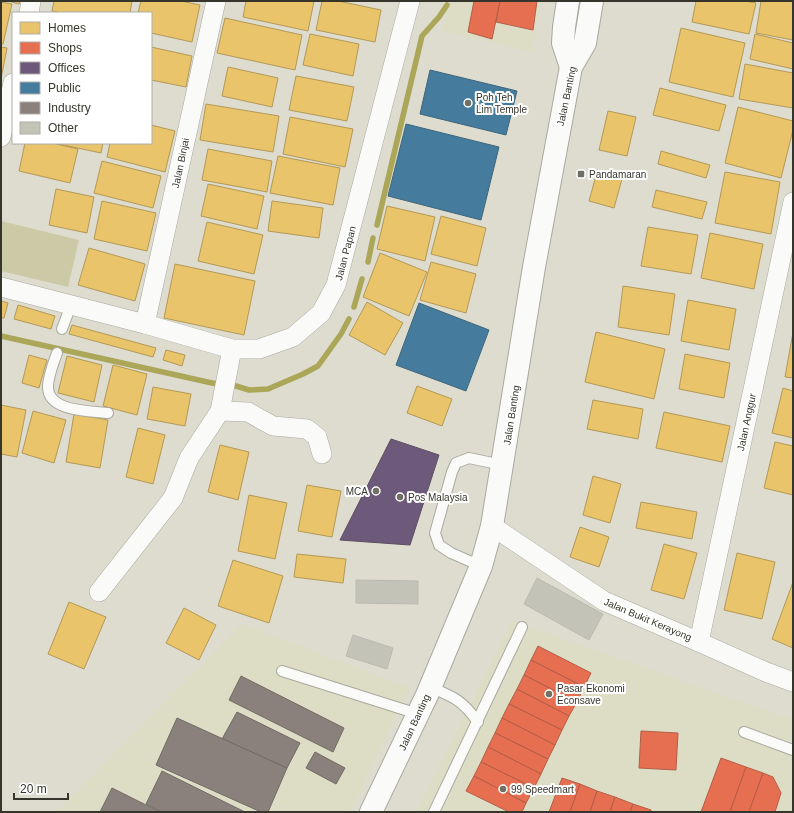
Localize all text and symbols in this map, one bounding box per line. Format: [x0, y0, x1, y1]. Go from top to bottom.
legend [12, 12, 152, 144]
text: Homes [48, 21, 86, 35]
text: Shops [48, 41, 82, 55]
text: Offices [48, 61, 85, 75]
street label: Jalan Banting [555, 65, 578, 127]
text: Public [48, 81, 81, 95]
place label: Poh Teh Lim Temple [476, 92, 527, 115]
marker: Poh Teh Lim Temple [463, 98, 473, 108]
text: Industry [48, 101, 91, 115]
text: Other [48, 121, 78, 135]
street label: Jalan Binjai [170, 137, 191, 189]
marker: Pandamaran [576, 169, 586, 179]
place label: Pandamaran [589, 169, 646, 180]
street label: Jalan Papan [333, 225, 358, 281]
street label: Jalan Banting [501, 384, 522, 446]
street label: Jalan Anggur [735, 392, 758, 452]
place label: MCA [346, 486, 368, 497]
marker: MCA [371, 486, 381, 496]
marker: Pos Malaysia [395, 492, 405, 502]
place label: Pos Malaysia [408, 492, 468, 503]
street label: Jalan Bukit Kerayong [602, 596, 693, 643]
place label: Pasar Ekonomi Econsave [557, 683, 625, 706]
marker: Pasar Ekonomi Econsave [544, 689, 554, 699]
street label: Jalan Banting [397, 692, 432, 752]
scale bar [14, 775, 68, 801]
text: 20 m [20, 782, 47, 796]
marker: 99 Speedmart [498, 784, 508, 794]
place label: 99 Speedmart [511, 784, 574, 795]

